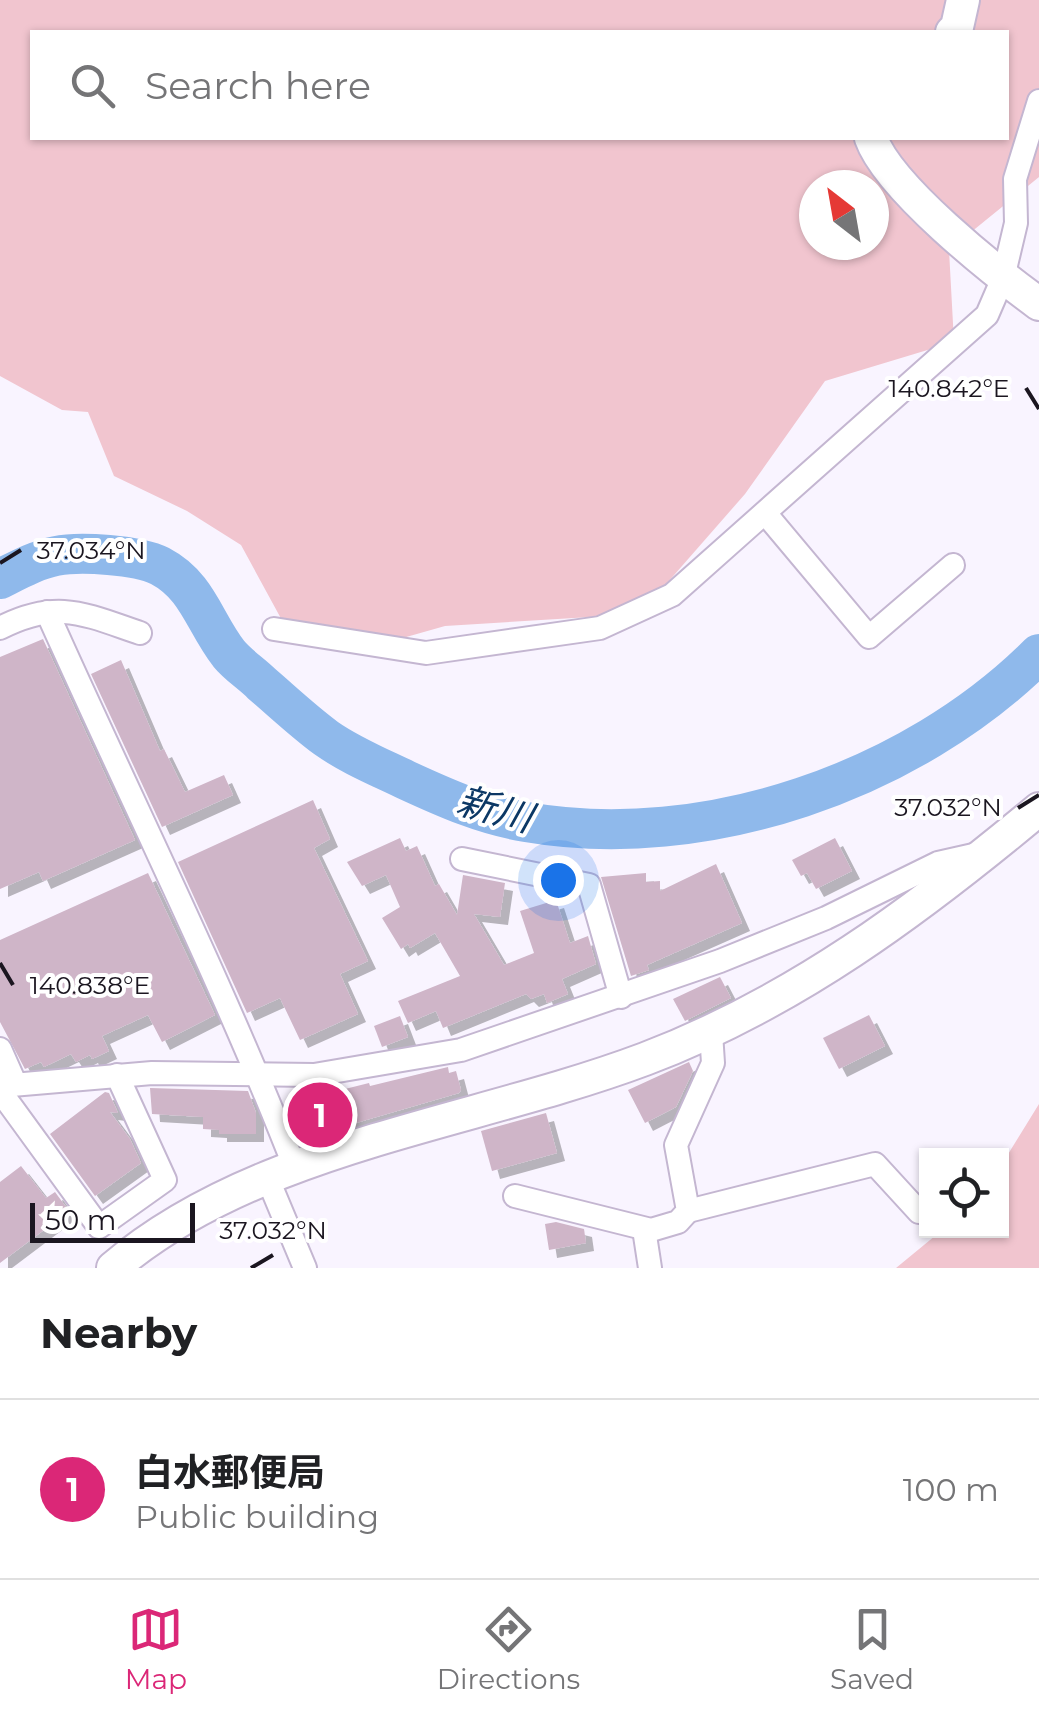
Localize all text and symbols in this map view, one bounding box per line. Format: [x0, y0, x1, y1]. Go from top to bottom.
search box [30, 30, 1009, 140]
icon: search [65, 58, 120, 113]
text: Search here [145, 62, 371, 109]
north arrow [799, 170, 889, 260]
text: 140.842°E [888, 373, 1010, 403]
text: 37.034°N [36, 535, 146, 565]
water label: 新川 [452, 776, 542, 843]
text: 37.032°N [894, 792, 1002, 822]
your location [533, 855, 584, 906]
text: 140.838°E [30, 970, 150, 1000]
pin: 1 [288, 1078, 352, 1152]
map controls [919, 1148, 1009, 1238]
button: locate [919, 1148, 1009, 1238]
scale bar [30, 1198, 195, 1242]
text: 50 m [45, 1203, 116, 1237]
text: 37.032°N [219, 1215, 327, 1245]
text: Nearby [40, 1307, 197, 1359]
text: 白水郵便局 [135, 1449, 325, 1496]
text: 1 [66, 1470, 79, 1509]
text: 100 m [903, 1470, 999, 1509]
text: Public building [135, 1497, 379, 1536]
tab: Map [125, 1602, 187, 1696]
tab: Directions [437, 1602, 580, 1696]
tab: Saved [830, 1602, 914, 1696]

